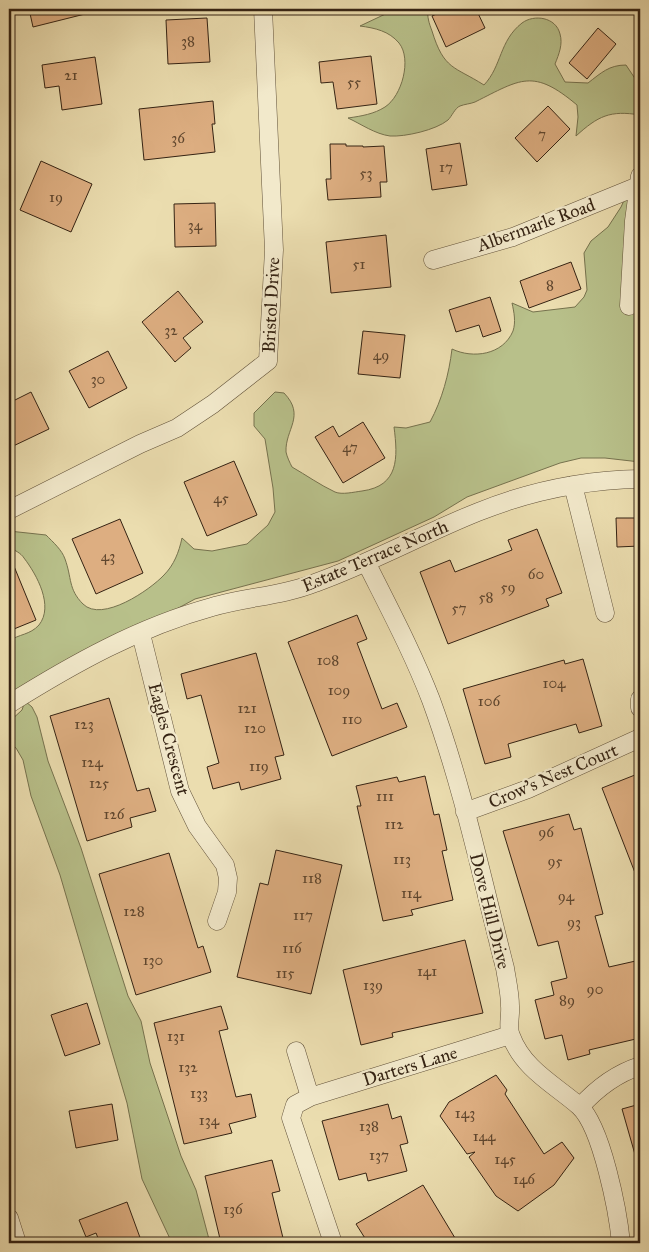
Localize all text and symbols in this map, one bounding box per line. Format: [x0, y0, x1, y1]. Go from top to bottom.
house number: 38 [181, 32, 195, 50]
house number: 21 [64, 66, 78, 84]
house number: 55 [347, 73, 361, 91]
house number: 7 [538, 125, 546, 143]
house number: 36 [171, 129, 186, 147]
house number: 17 [439, 158, 453, 176]
house number: 53 [360, 164, 372, 182]
house number: 19 [49, 188, 63, 206]
street label: Albermarle Road [473, 193, 598, 257]
house number: 34 [188, 216, 203, 234]
house number: 51 [353, 255, 366, 273]
street label: Bristol Drive [258, 257, 284, 353]
house number: 8 [546, 276, 554, 294]
house number: 32 [164, 321, 178, 339]
house number: 49 [373, 346, 389, 364]
house number: 30 [91, 370, 105, 388]
house number: 47 [342, 438, 358, 456]
house number: 45 [213, 489, 229, 507]
street label: Estate Terrace North [299, 515, 451, 597]
house number: 43 [101, 547, 115, 565]
house number: 60 [528, 565, 544, 583]
house number: 59 [500, 578, 516, 596]
house number: 58 [479, 588, 493, 606]
house number: 57 [452, 599, 466, 617]
house number: 108 [317, 651, 339, 669]
house number: 104 [543, 674, 566, 692]
street label: Eagles Crescent [142, 680, 195, 799]
house number: 109 [328, 681, 350, 699]
house number: 106 [478, 692, 501, 710]
house number: 121 [237, 699, 257, 717]
house number: 110 [342, 710, 362, 728]
house number: 123 [74, 715, 94, 733]
house number: 120 [244, 719, 266, 737]
street label: Crow's Nest Court [485, 739, 622, 813]
house number: 124 [81, 753, 103, 771]
house number: 119 [249, 757, 269, 775]
house number: 125 [89, 774, 109, 792]
house number: 111 [376, 787, 394, 805]
house number: 126 [103, 805, 126, 823]
house number: 112 [384, 815, 404, 833]
house number: 96 [538, 823, 555, 841]
house number: 113 [393, 850, 411, 868]
street label: Dove Hill Drive [465, 851, 515, 971]
house number: 95 [547, 852, 563, 870]
house number: 118 [302, 869, 322, 887]
house number: 114 [401, 884, 422, 902]
house number: 94 [558, 887, 575, 905]
house number: 128 [123, 902, 145, 920]
house number: 117 [293, 906, 313, 924]
house number: 93 [567, 913, 581, 931]
house number: 116 [282, 939, 303, 957]
house number: 130 [143, 951, 163, 969]
house number: 141 [417, 962, 437, 980]
house number: 115 [276, 964, 294, 982]
house number: 139 [363, 976, 383, 994]
house number: 90 [587, 980, 603, 998]
house number: 89 [559, 991, 575, 1009]
house number: 131 [167, 1027, 185, 1045]
street label: Darters Lane [360, 1041, 460, 1091]
house number: 132 [178, 1058, 198, 1076]
house number: 133 [190, 1084, 208, 1102]
house number: 143 [455, 1104, 475, 1122]
house number: 134 [199, 1111, 220, 1129]
house number: 138 [359, 1117, 379, 1135]
house number: 144 [473, 1127, 496, 1145]
house number: 137 [369, 1146, 389, 1164]
house number: 145 [494, 1150, 516, 1168]
house number: 146 [513, 1170, 536, 1188]
house number: 136 [223, 1200, 244, 1218]

